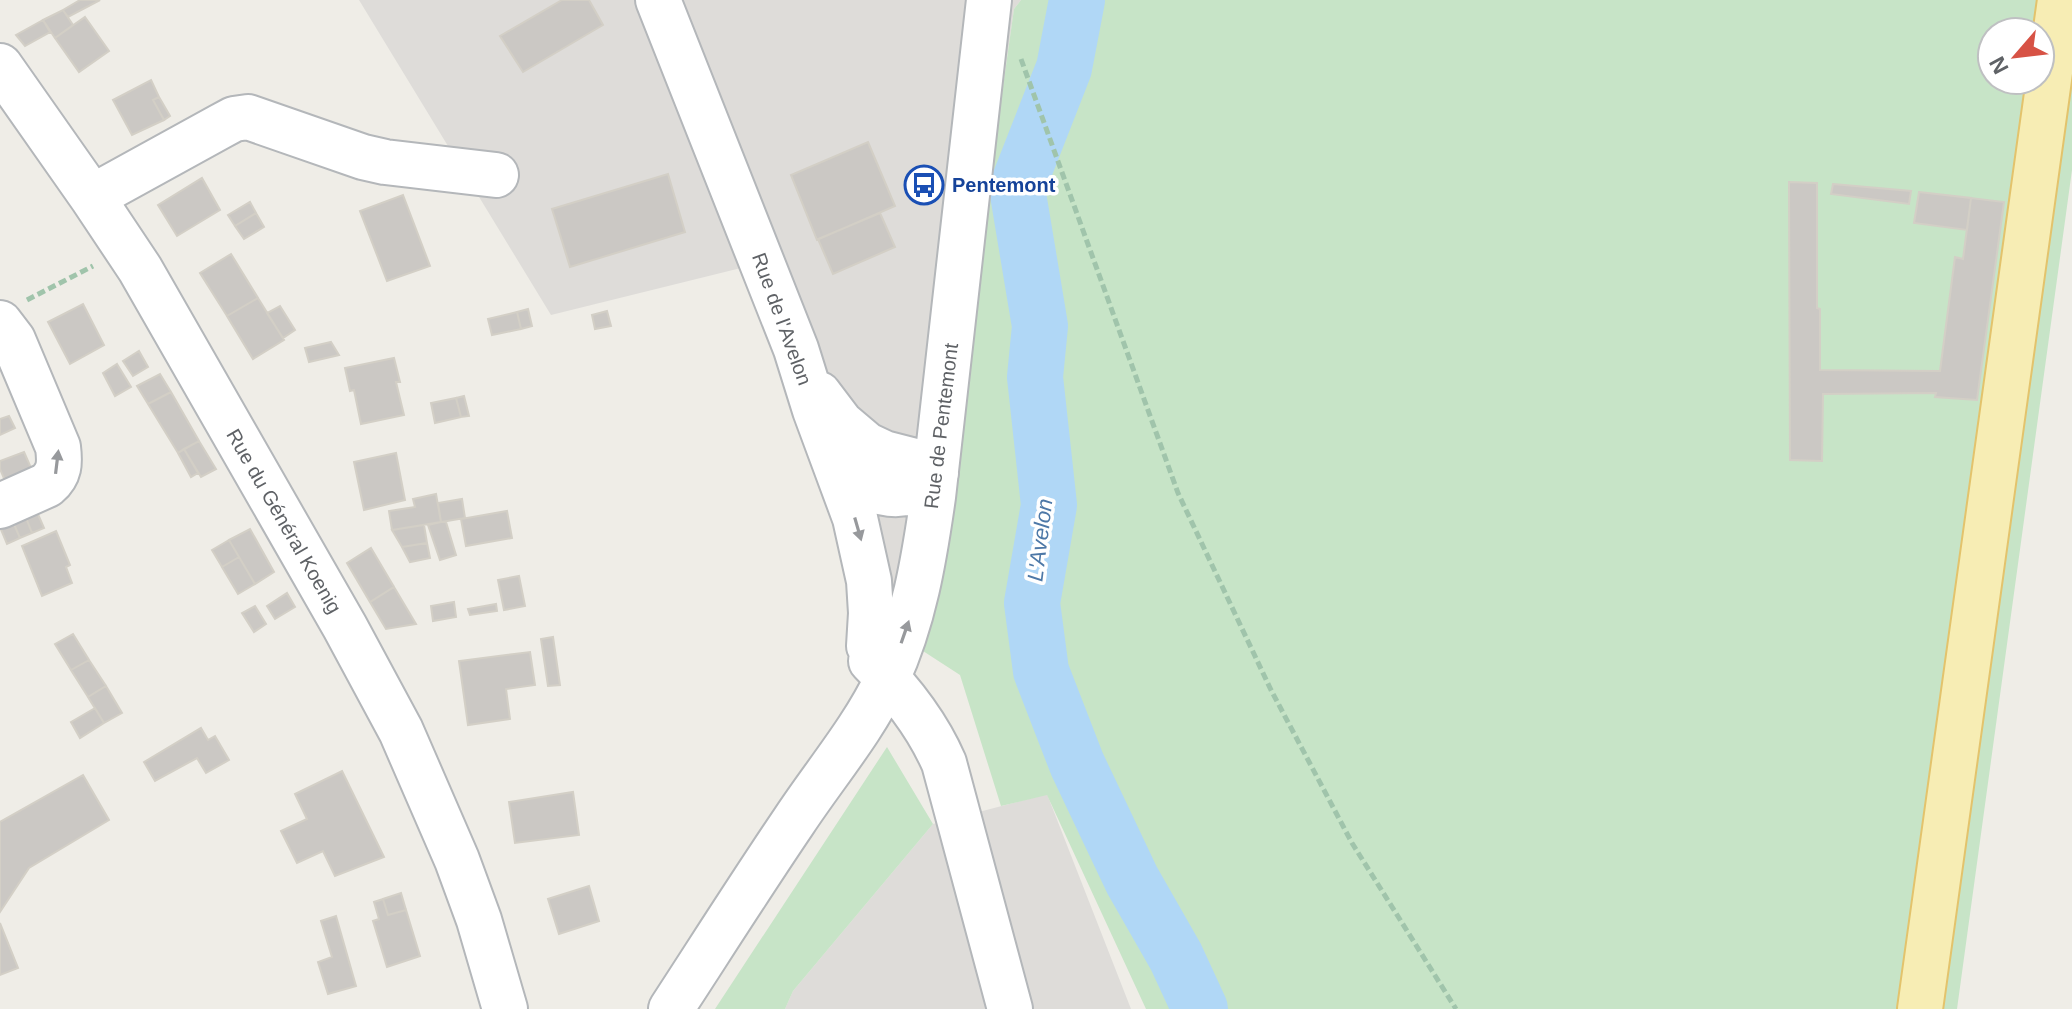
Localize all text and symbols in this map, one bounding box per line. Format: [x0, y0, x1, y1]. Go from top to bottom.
north arrow [1976, 16, 2056, 96]
text: N [1984, 52, 2014, 78]
bus stop icon: Pentemont [903, 164, 945, 206]
place label: Pentemont [952, 174, 1056, 196]
street label: Rue de l'Avelon [748, 250, 816, 388]
street label: Rue de Pentemont [920, 341, 962, 510]
street label: Rue du Général Koenig [222, 425, 346, 617]
one-way arrow [51, 450, 64, 475]
water label: L'Avelon [1023, 497, 1057, 583]
one-way arrow [852, 517, 865, 541]
one-way arrow [899, 620, 912, 644]

